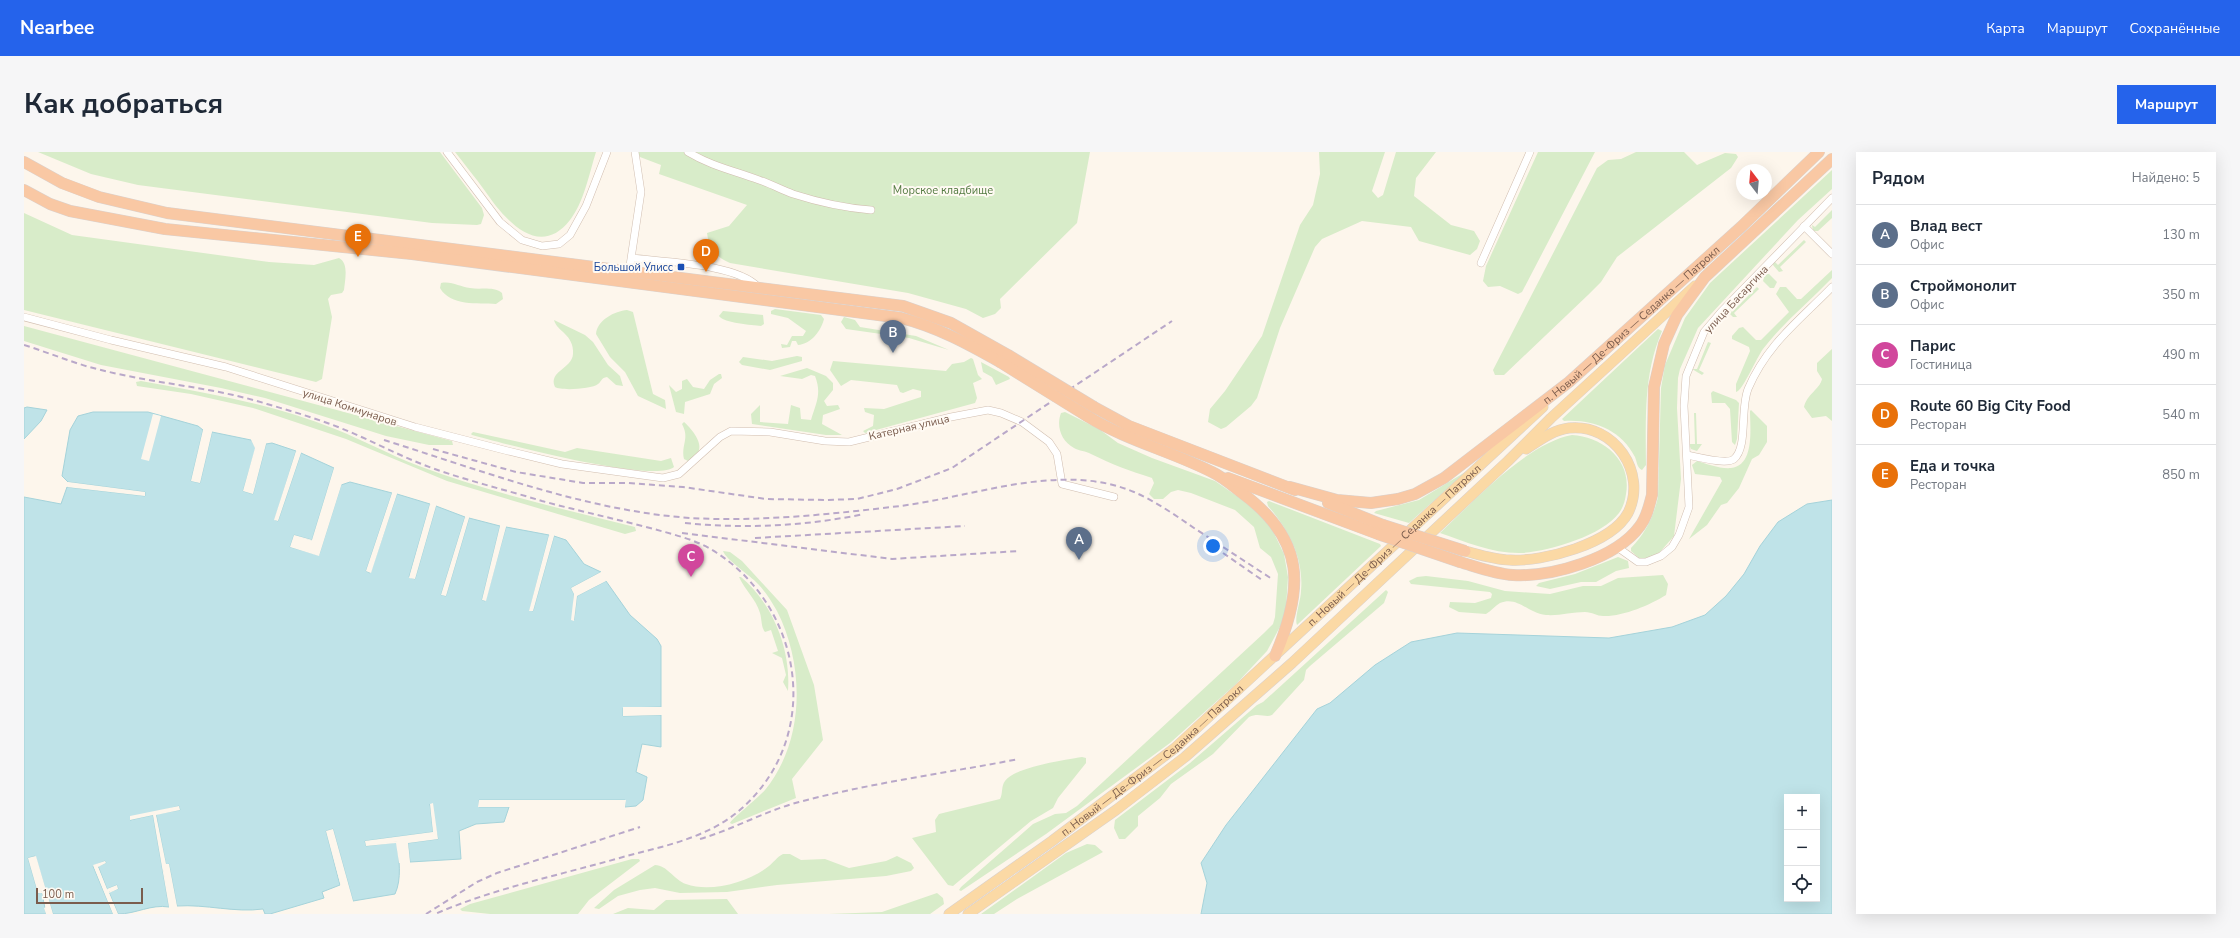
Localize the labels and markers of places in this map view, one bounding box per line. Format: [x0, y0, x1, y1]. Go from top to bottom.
pin: E [345, 224, 371, 257]
pin: D [693, 239, 719, 272]
place label: Большой Улисс [594, 260, 673, 275]
marker: Большой Улисс [676, 262, 686, 272]
pin: B [880, 320, 906, 353]
pin: A [1066, 527, 1092, 560]
pin: C [678, 544, 704, 577]

